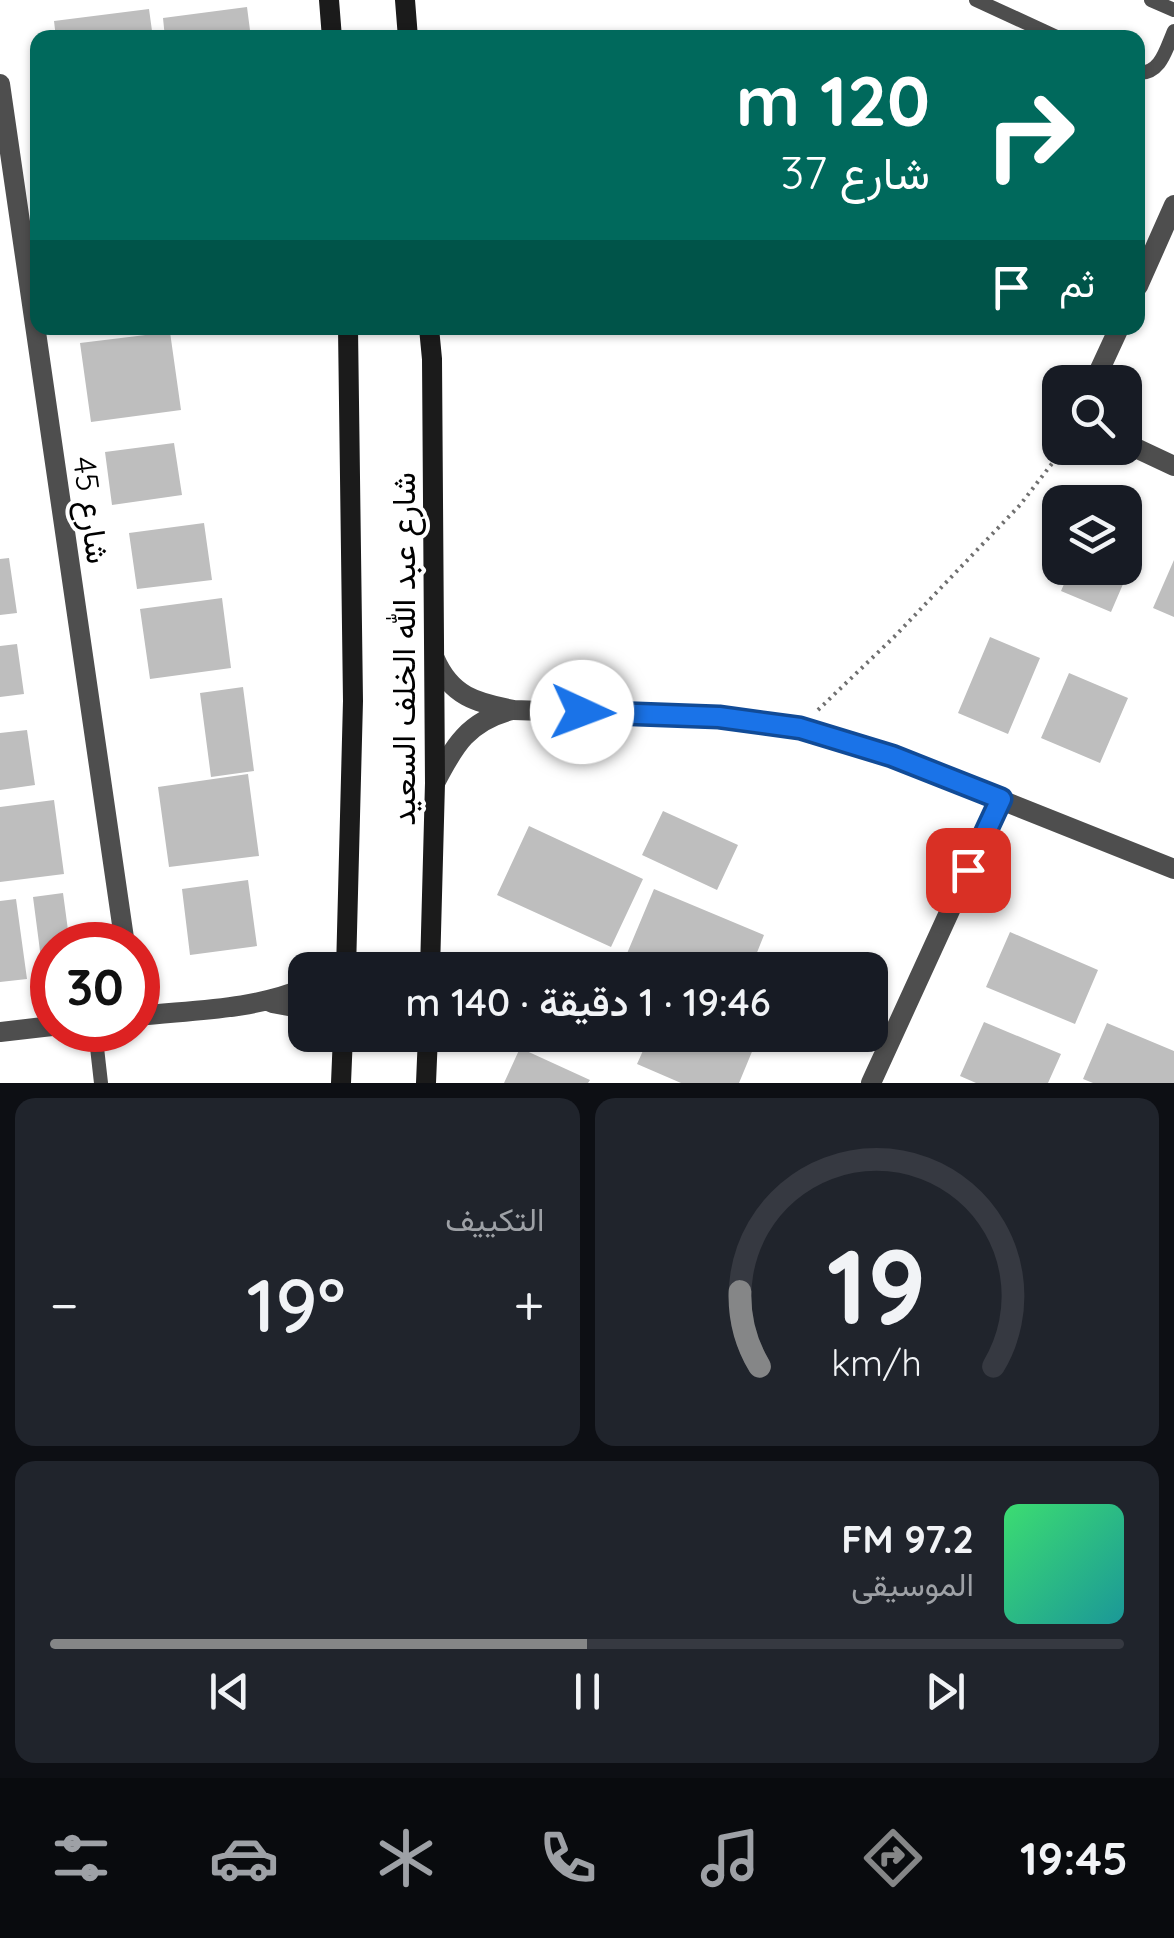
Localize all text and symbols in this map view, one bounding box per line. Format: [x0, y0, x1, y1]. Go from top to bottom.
text: 120 m [736, 56, 930, 144]
icon: right [965, 70, 1095, 200]
text: شارع 37 [781, 144, 930, 200]
text: ثم [1059, 259, 1095, 307]
icon: arrive [984, 260, 1039, 315]
map controls [1042, 365, 1142, 585]
button: search [1042, 365, 1142, 465]
street label: شارع 45 [62, 454, 119, 567]
street label: شارع عبد الله الخلف السعيد [383, 472, 426, 826]
button: layers [1042, 485, 1142, 585]
position arrow [530, 660, 634, 764]
pin [926, 828, 1011, 913]
icon: arrive [941, 843, 996, 898]
speed limit sign: 30 [30, 922, 160, 1052]
text: 19:46 · 1 دقيقة · 140 m [405, 978, 771, 1026]
text: التكييف [445, 1199, 545, 1239]
text: 19 [827, 1220, 927, 1350]
text: 19° [247, 1257, 346, 1351]
text: − [50, 1270, 79, 1339]
text: + [514, 1270, 545, 1339]
text: km/h [831, 1340, 922, 1385]
text: 97.2 FM [841, 1515, 974, 1563]
text: الموسيقى [851, 1564, 974, 1604]
icon: previous [202, 1664, 257, 1719]
icon: pause [560, 1664, 615, 1719]
icon: next [918, 1664, 973, 1719]
icon: filters [46, 1823, 116, 1893]
icon: car [209, 1823, 279, 1893]
icon: climate [371, 1823, 441, 1893]
icon: phone [533, 1823, 603, 1893]
icon: music [695, 1823, 765, 1893]
icon: directions [858, 1823, 928, 1893]
text: 19:45 [1020, 1830, 1128, 1886]

